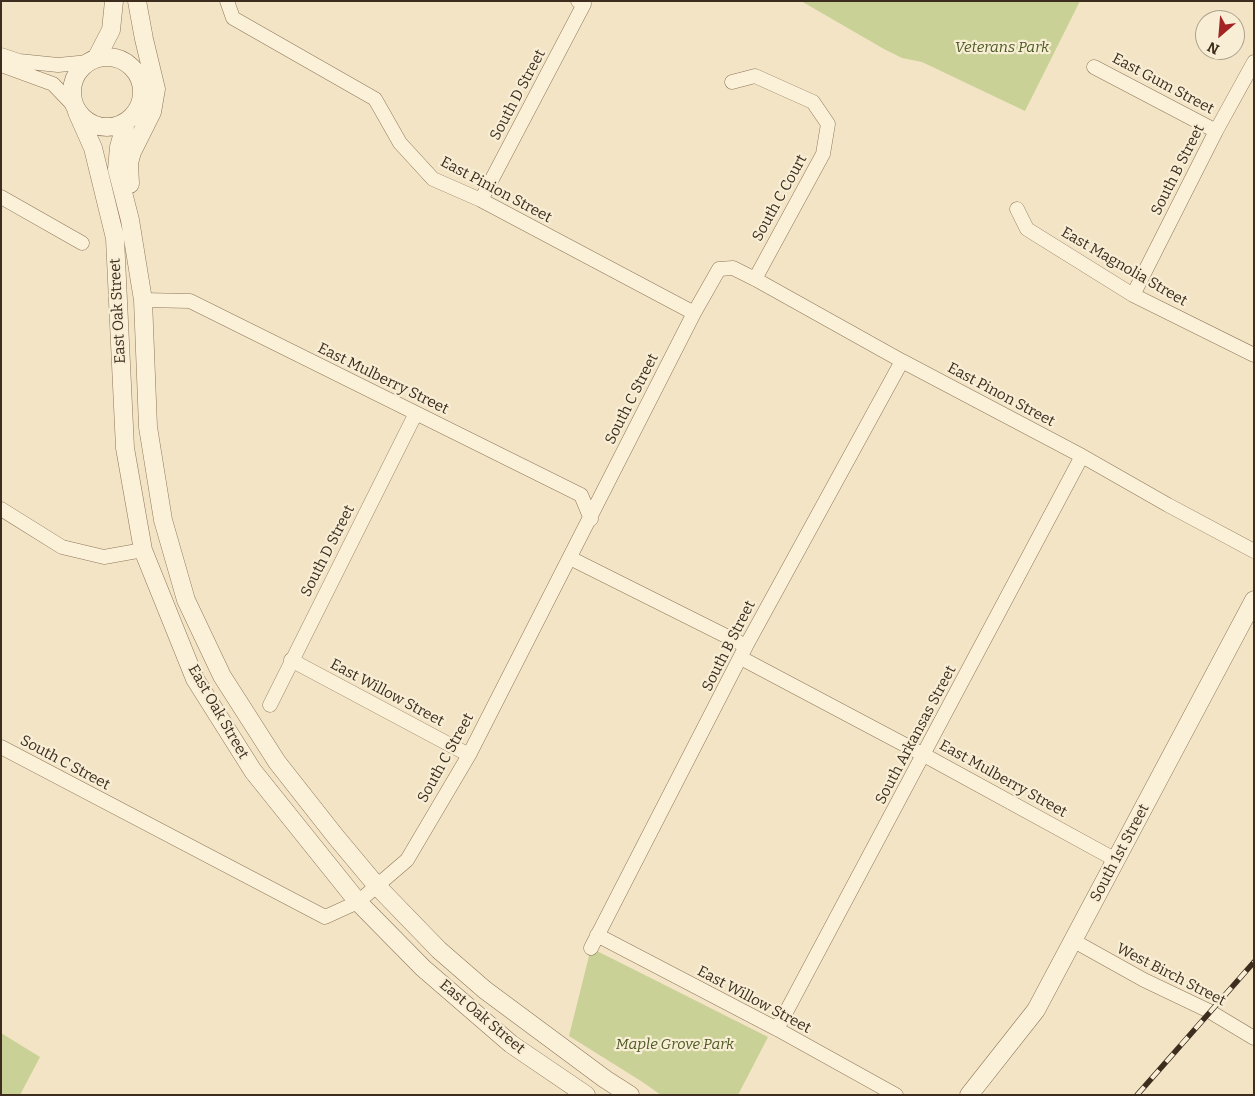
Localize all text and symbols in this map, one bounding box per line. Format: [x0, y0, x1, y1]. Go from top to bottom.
north arrow [1195, 10, 1245, 60]
text: N [1205, 38, 1222, 58]
park label: Veterans Park [955, 39, 1049, 57]
street label: South D Street [486, 46, 550, 144]
street label: East Gum Street [1109, 50, 1217, 118]
street label: South B Street [1147, 122, 1209, 218]
street label: South C Court [749, 152, 811, 244]
street label: East Pinion Street [437, 153, 555, 227]
street label: East Magnolia Street [1058, 224, 1190, 310]
street label: East Oak Street [106, 258, 130, 364]
street label: East Mulberry Street [315, 340, 451, 418]
street label: South C Street [601, 351, 663, 447]
street label: East Pinon Street [944, 359, 1058, 431]
street label: South D Street [297, 502, 359, 600]
street label: South B Street [698, 598, 760, 694]
street label: East Willow Street [327, 655, 447, 731]
street label: East Oak Street [184, 662, 252, 762]
street label: South Arkansas Street [872, 662, 960, 808]
street label: South C Street [414, 710, 478, 806]
street label: South C Street [17, 732, 113, 794]
street label: East Mulberry Street [936, 736, 1070, 822]
street label: South 1st Street [1087, 801, 1153, 905]
street label: West Birch Street [1113, 940, 1229, 1010]
street label: East Willow Street [694, 962, 814, 1038]
street label: East Oak Street [436, 976, 528, 1058]
park label: Maple Grove Park [616, 1036, 734, 1054]

